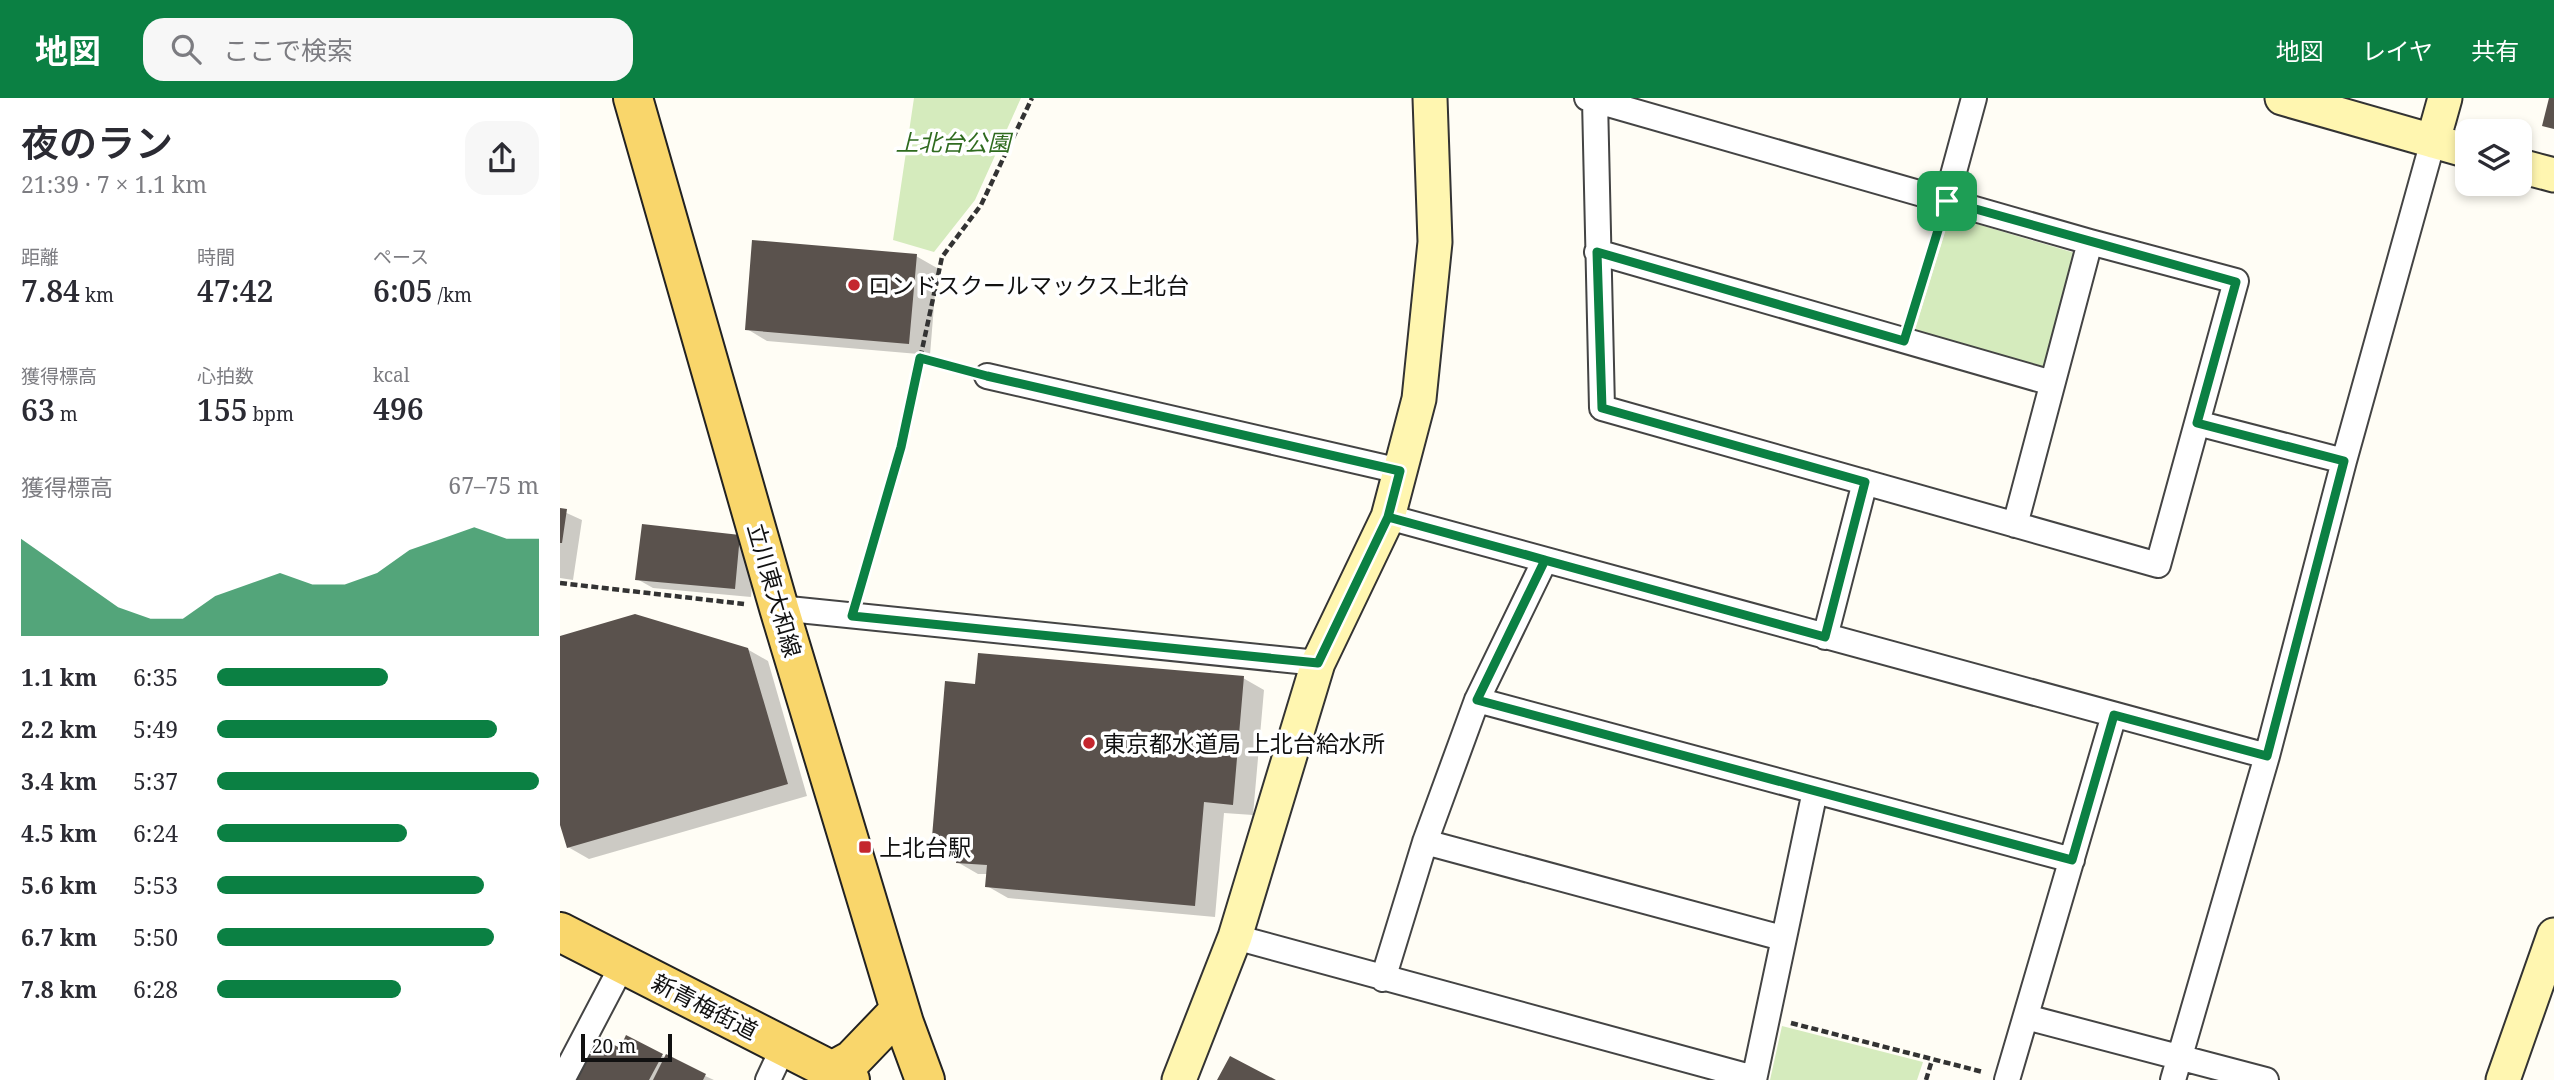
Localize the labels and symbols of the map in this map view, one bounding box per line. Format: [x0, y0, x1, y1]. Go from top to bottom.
park label: 上北台公園 [896, 126, 1014, 158]
pin [1917, 171, 1977, 231]
place label: ロンドスクールマックス上北台 [868, 269, 1189, 301]
marker: ロンドスクールマックス上北台 [846, 277, 862, 293]
street label: 立川東大和線 [741, 519, 809, 661]
place label: 東京都水道局 上北台給水所 [1103, 727, 1385, 759]
marker: 東京都水道局 上北台給水所 [1081, 735, 1097, 751]
place label: 上北台駅 [879, 831, 971, 863]
marker: 上北台駅 [857, 839, 873, 855]
street label: 新青梅街道 [647, 966, 763, 1046]
scale bar [581, 1031, 672, 1063]

